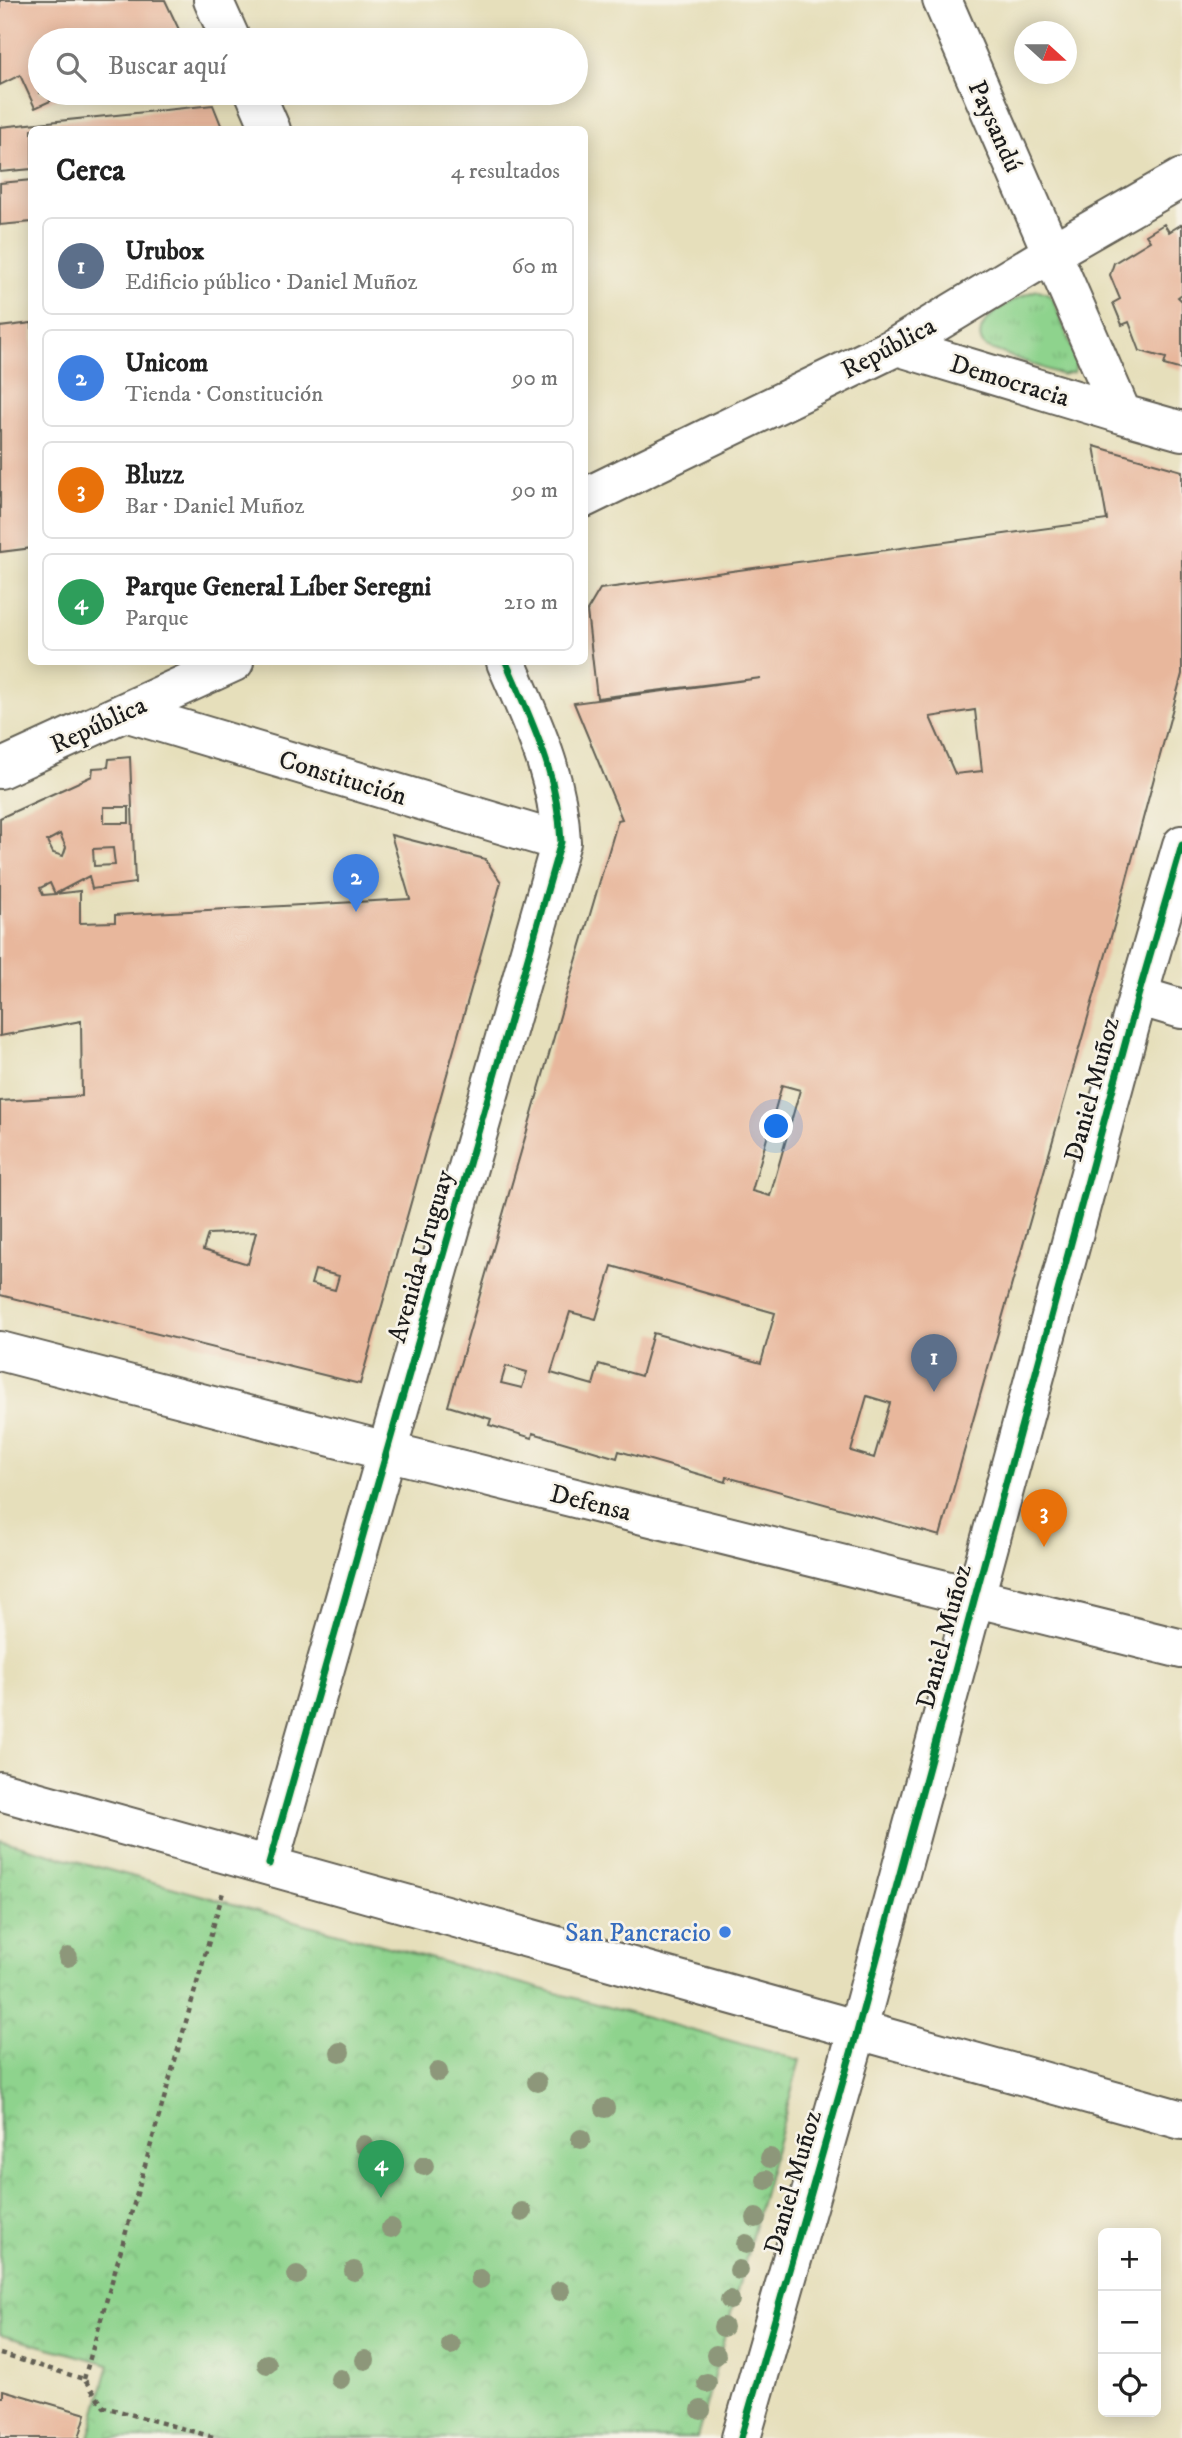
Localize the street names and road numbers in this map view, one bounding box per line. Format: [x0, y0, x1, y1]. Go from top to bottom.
street label: Paysandú [960, 76, 1029, 178]
street label: República [836, 310, 942, 387]
street label: Democracia [946, 348, 1073, 415]
street label: República [45, 689, 152, 762]
street label: Constitución [275, 743, 411, 814]
street label: Daniel Muñoz [1057, 1014, 1128, 1165]
street label: Avenida Uruguay [381, 1166, 462, 1347]
street label: Defensa [547, 1477, 635, 1529]
street label: Daniel Muñoz [909, 1561, 980, 1712]
street label: Daniel Muñoz [757, 2107, 830, 2258]

